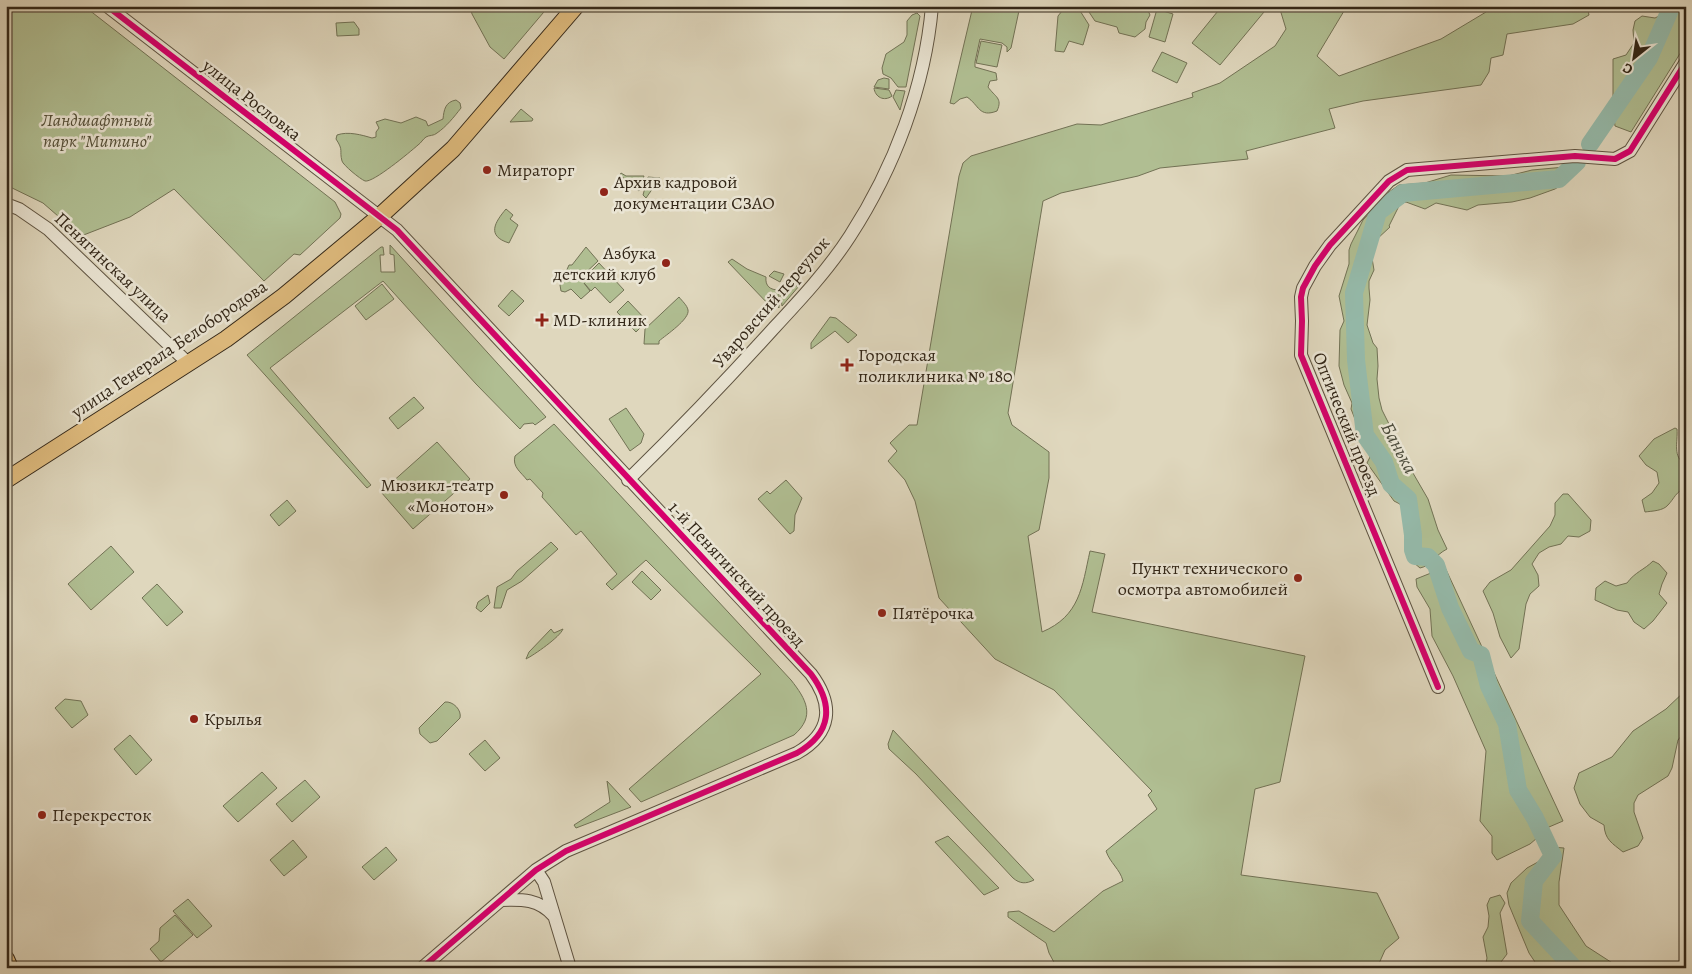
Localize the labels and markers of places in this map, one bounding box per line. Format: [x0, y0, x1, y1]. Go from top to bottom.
place label: Мираторг [497, 158, 575, 182]
marker: Мираторг [481, 164, 493, 176]
place label: Архив кадровой документации СЗАО [613, 170, 775, 215]
marker: Архив кадровой документации СЗАО [598, 186, 610, 198]
place label: Азбука детский клуб [552, 241, 657, 286]
marker: Азбука детский клуб [660, 257, 672, 269]
place label: MD-клиник [553, 308, 647, 332]
marker: MD-клиник [535, 313, 549, 327]
place label: Городская поликлиника № 180 [858, 343, 1013, 388]
marker: Городская поликлиника № 180 [840, 358, 854, 372]
place label: Мюзикл-театр «Монотон» [380, 473, 494, 518]
marker: Мюзикл-театр «Монотон» [498, 489, 510, 501]
place label: Пункт технического осмотра автомобилей [1118, 556, 1288, 601]
marker: Пункт технического осмотра автомобилей [1292, 572, 1304, 584]
place label: Пятёрочка [892, 601, 975, 625]
marker: Пятёрочка [876, 607, 888, 619]
place label: Крылья [204, 707, 262, 731]
marker: Крылья [188, 713, 200, 725]
place label: Перекресток [52, 803, 152, 827]
marker: Перекресток [36, 809, 48, 821]

